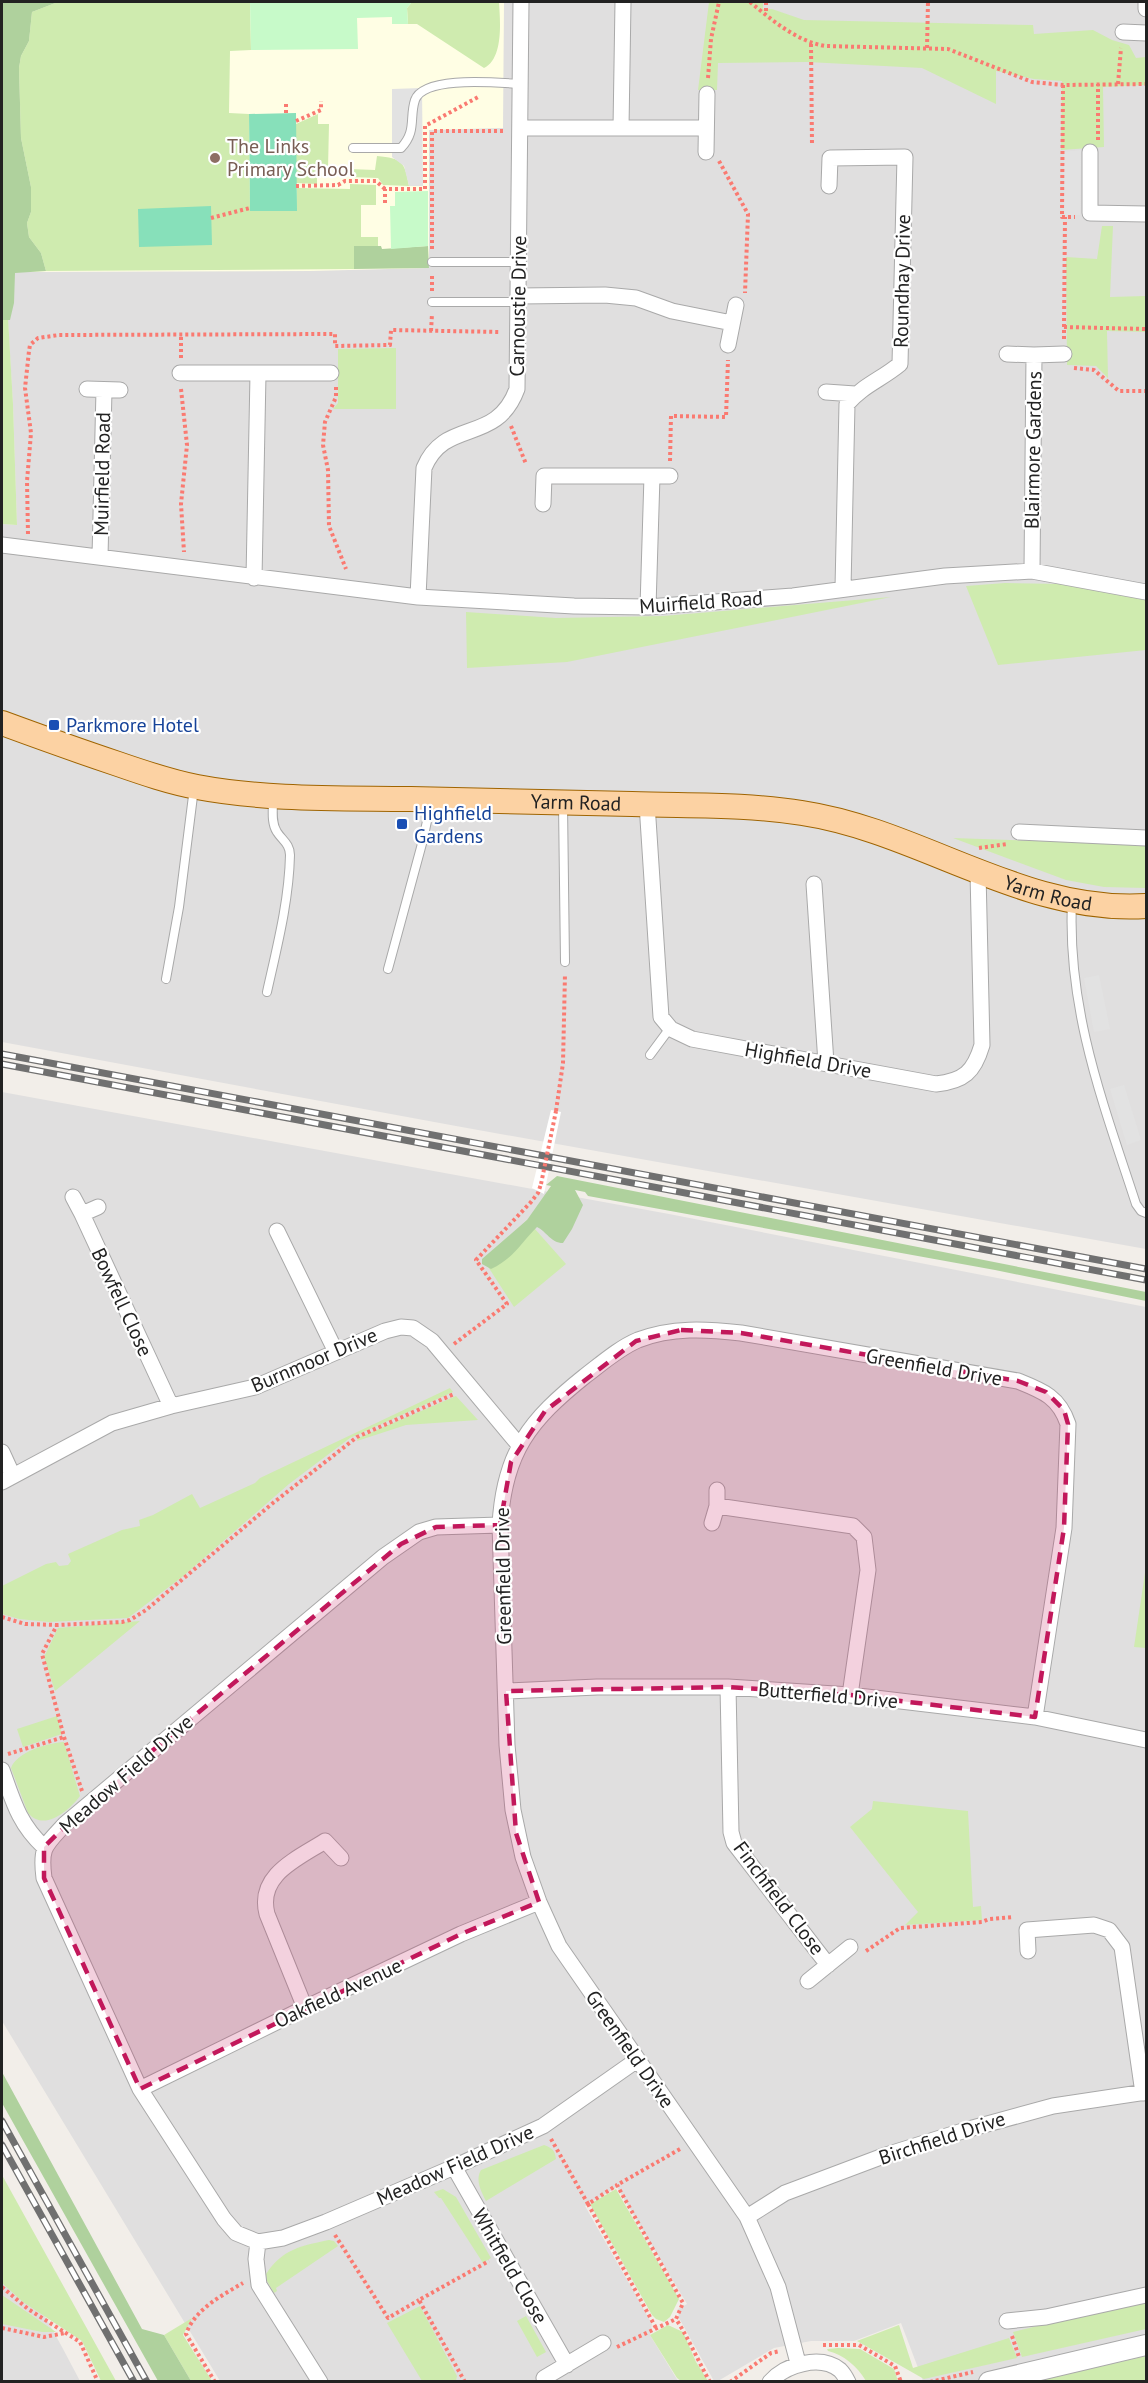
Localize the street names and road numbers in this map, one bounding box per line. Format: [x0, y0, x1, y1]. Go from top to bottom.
street label: Roundhay Drive [888, 214, 916, 348]
street label: Carnoustie Drive [504, 235, 532, 377]
street label: Blairmore Gardens [1019, 371, 1047, 529]
street label: Muirfield Road [88, 412, 116, 536]
street label: Muirfield Road [638, 585, 764, 619]
street label: Yarm Road [530, 788, 622, 817]
street label: Yarm Road [1000, 869, 1094, 917]
street label: Highfield Drive [743, 1036, 873, 1084]
street label: Bowfell Close [86, 1244, 158, 1360]
street label: Burnmoor Drive [247, 1322, 381, 1398]
street label: Greenfield Drive [864, 1342, 1004, 1392]
street label: Greenfield Drive [489, 1507, 517, 1645]
street label: Butterfield Drive [757, 1676, 899, 1714]
street label: Meadow Field Drive [54, 1709, 198, 1839]
street label: Finchfield Close [728, 1836, 830, 1960]
street label: Oakfield Avenue [270, 1952, 406, 2034]
street label: Greenfield Drive [580, 1985, 680, 2113]
street label: Birchfield Drive [875, 2105, 1009, 2171]
street label: Meadow Field Drive [372, 2119, 538, 2211]
street label: Whitfield Close [466, 2204, 554, 2328]

